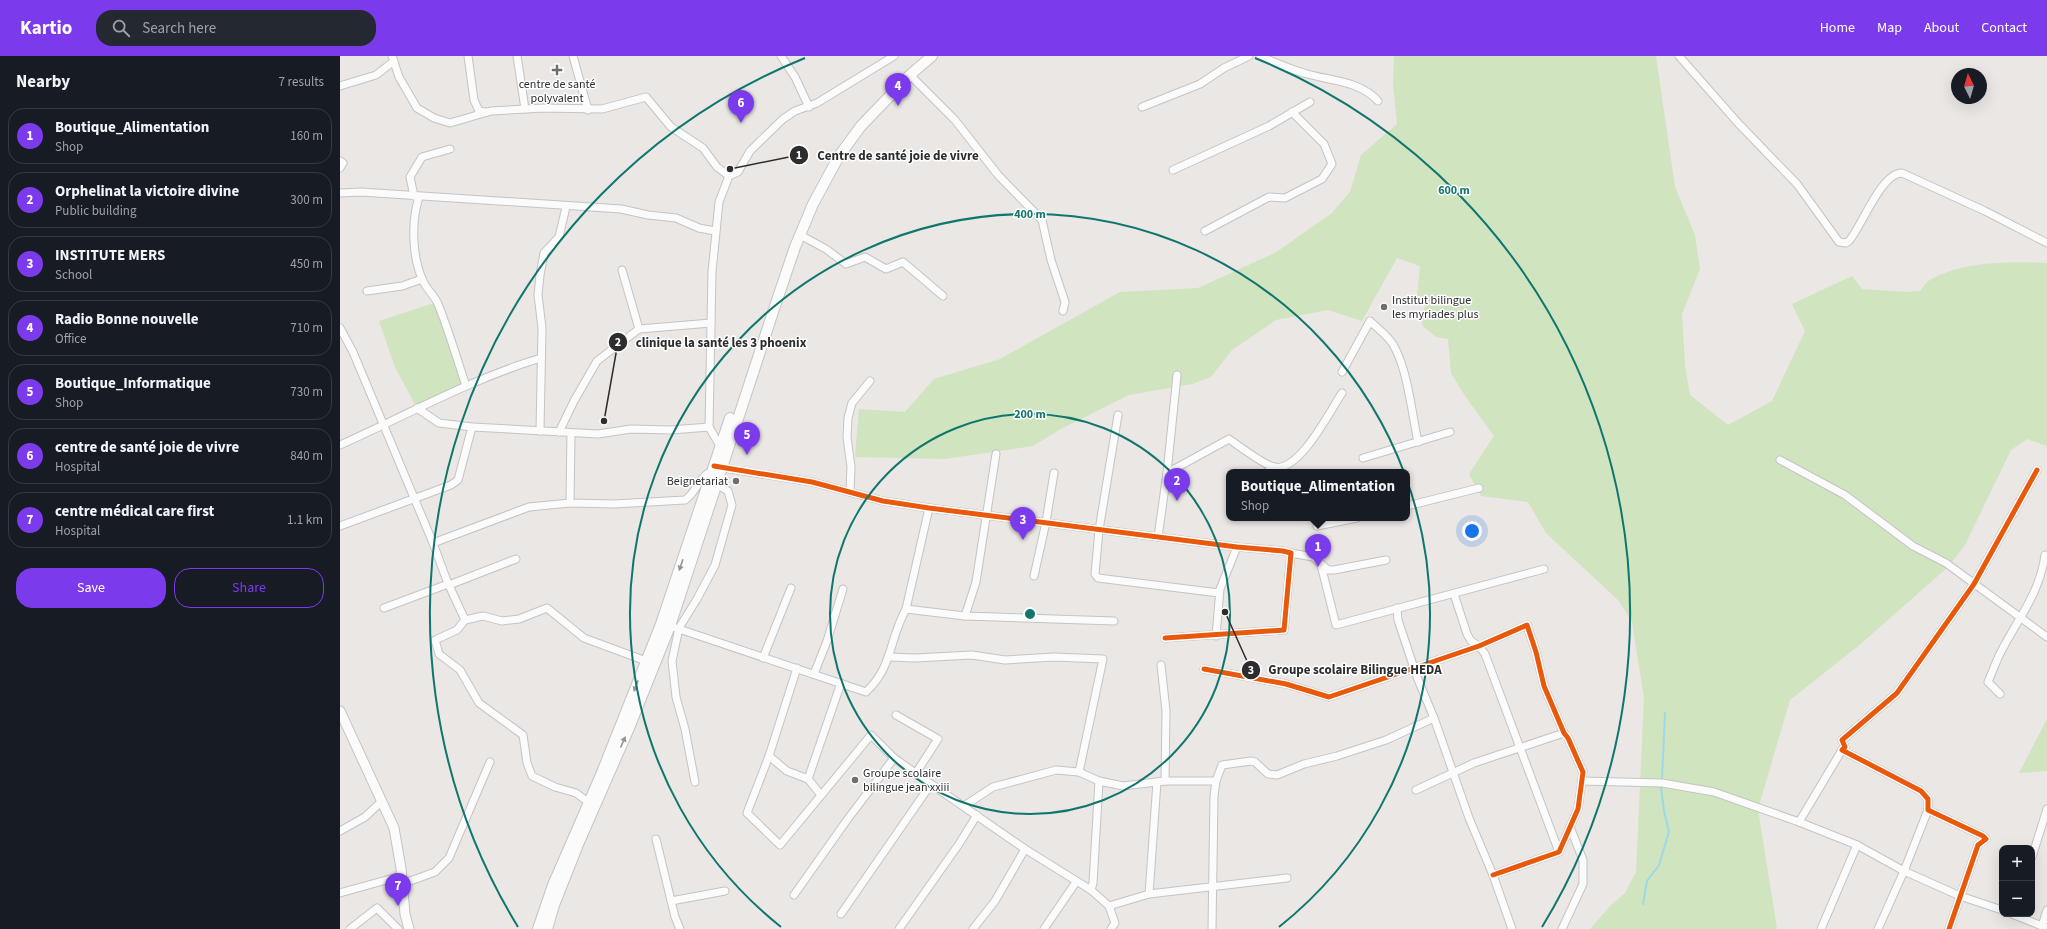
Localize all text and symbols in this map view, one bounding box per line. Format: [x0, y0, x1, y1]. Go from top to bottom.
search box [96, 10, 376, 46]
text: Kartio [20, 15, 72, 42]
icon: search [110, 17, 132, 39]
text: Search here [142, 18, 216, 39]
text: Home [1820, 18, 1855, 38]
text: Map [1877, 18, 1902, 38]
text: About [1924, 18, 1959, 38]
text: Contact [1981, 18, 2027, 38]
marker: centre de santé polyvalent [551, 64, 563, 76]
north arrow [1951, 68, 1987, 104]
text: Nearby [16, 70, 70, 94]
text: 7 results [279, 73, 324, 91]
pin: 4 [885, 73, 911, 106]
place label: centre de santé polyvalent [519, 76, 595, 107]
pin: 6 [728, 90, 754, 123]
text: Boutique_Alimentation [55, 117, 209, 138]
text: 1 [27, 127, 33, 145]
text: 160 m [290, 127, 323, 145]
text: Shop [55, 138, 83, 156]
callout: Centre de santé joie de vivre [789, 143, 986, 168]
text: 1 [796, 147, 802, 164]
text: Centre de santé joie de vivre [817, 147, 979, 165]
text: Orphelinat la victoire divine [55, 181, 239, 202]
text: 600 m [1438, 182, 1470, 199]
text: 2 [27, 191, 33, 209]
text: 300 m [290, 191, 323, 209]
text: Public building [55, 202, 137, 220]
text: 400 m [1014, 206, 1046, 223]
text: INSTITUTE MERS [55, 245, 165, 266]
text: 3 [27, 255, 33, 273]
text: 450 m [290, 255, 323, 273]
text: School [55, 266, 92, 284]
place label: Institut bilingue les myriades plus [1392, 292, 1478, 323]
marker: Institut bilingue les myriades plus [1379, 302, 1389, 312]
text: Radio Bonne nouvelle [55, 309, 199, 330]
text: 4 [27, 319, 33, 337]
text: 710 m [290, 319, 323, 337]
text: Office [55, 330, 86, 348]
callout: clinique la santé les 3 phoenix [608, 330, 815, 355]
text: 2 [615, 334, 621, 351]
text: clinique la santé les 3 phoenix [636, 334, 807, 352]
text: Boutique_Informatique [55, 373, 211, 394]
text: 5 [27, 383, 33, 401]
text: 730 m [290, 383, 323, 401]
text: Shop [55, 394, 83, 412]
text: 200 m [1014, 406, 1046, 423]
pin: 5 [734, 422, 760, 455]
text: centre de santé joie de vivre [55, 437, 239, 458]
text: 6 [27, 447, 33, 465]
text: 840 m [290, 447, 323, 465]
text: Hospital [55, 458, 100, 476]
pin: 2 [1164, 468, 1190, 501]
popup [1226, 469, 1410, 521]
place label: Beignetariat [667, 473, 728, 490]
marker: Beignetariat [731, 476, 741, 486]
text: Boutique_Alimentation [1241, 476, 1395, 497]
text: Shop [1241, 497, 1269, 515]
text: centre médical care first [55, 501, 214, 522]
pin: 3 [1010, 507, 1036, 540]
text: 7 [27, 511, 33, 529]
text: 1.1 km [287, 511, 323, 529]
your location [1462, 521, 1482, 541]
text: Hospital [55, 522, 100, 540]
pin: 1 [1305, 534, 1331, 567]
one-way arrow [678, 559, 684, 571]
button: Save [16, 568, 166, 608]
button: Share [174, 568, 324, 608]
centre of rings [1023, 607, 1037, 621]
callout: Groupe scolaire Bilingue HEDA [1241, 657, 1450, 682]
text: Groupe scolaire Bilingue HEDA [1268, 661, 1442, 679]
text: 3 [1248, 662, 1254, 679]
one-way arrow [632, 681, 638, 693]
one-way arrow [620, 737, 626, 748]
place label: Groupe scolaire bilingue jean xxiii [863, 765, 949, 796]
marker: Groupe scolaire bilingue jean xxiii [850, 775, 860, 785]
map controls [1999, 845, 2035, 917]
button: + [1999, 845, 2035, 881]
pin: 7 [385, 873, 411, 906]
button: − [1999, 881, 2035, 917]

